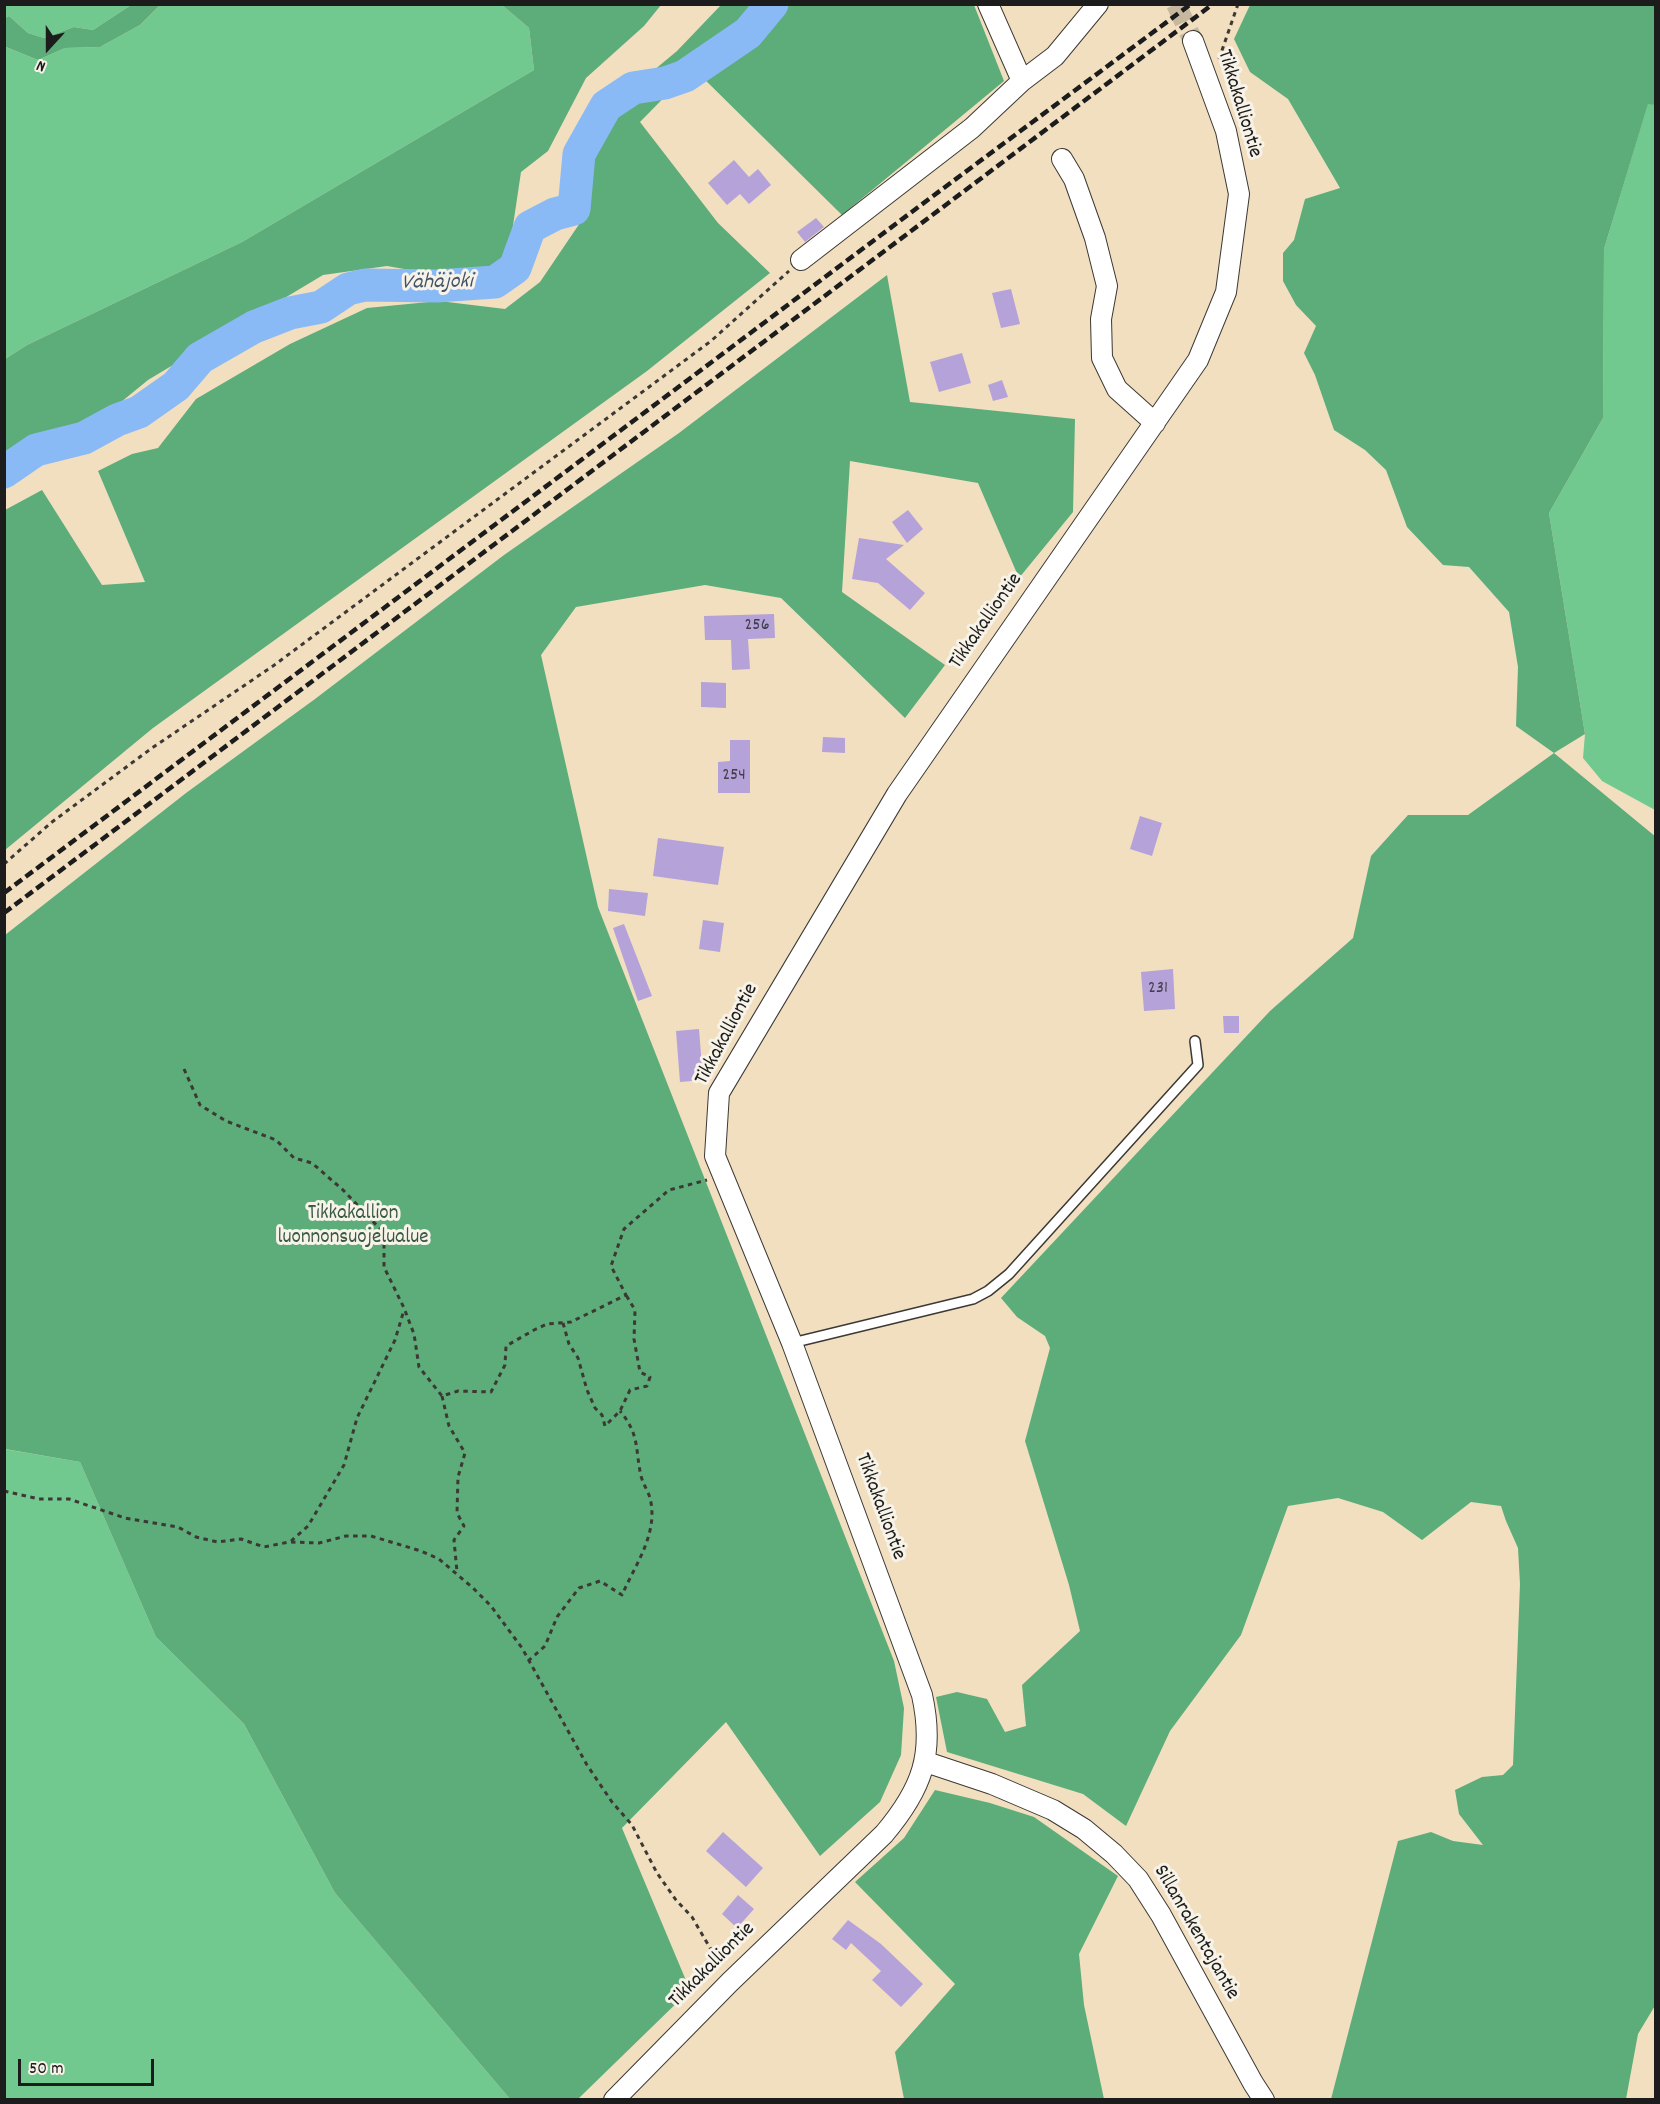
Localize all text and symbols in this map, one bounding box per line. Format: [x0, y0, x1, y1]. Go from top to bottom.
north arrow [18, 18, 78, 78]
street label: Tikkakalliontie [1210, 47, 1266, 161]
text: N [34, 53, 49, 77]
water label: Vähäjoki [401, 270, 473, 298]
street label: Tikkakalliontie [945, 569, 1029, 675]
house number: 256 [744, 616, 770, 638]
house number: 254 [722, 766, 746, 788]
house number: 231 [1148, 979, 1168, 1001]
street label: Tikkakalliontie [691, 980, 765, 1090]
park label: Tikkakallion luonnonsuojelualue [277, 1202, 429, 1252]
street label: Tikkakalliontie [848, 1450, 910, 1564]
street label: Sillanrakentajantie [1146, 1861, 1244, 2005]
street label: Tikkakalliontie [665, 1918, 761, 2014]
scale bar [21, 2047, 158, 2085]
text: 50 m [29, 2057, 64, 2082]

